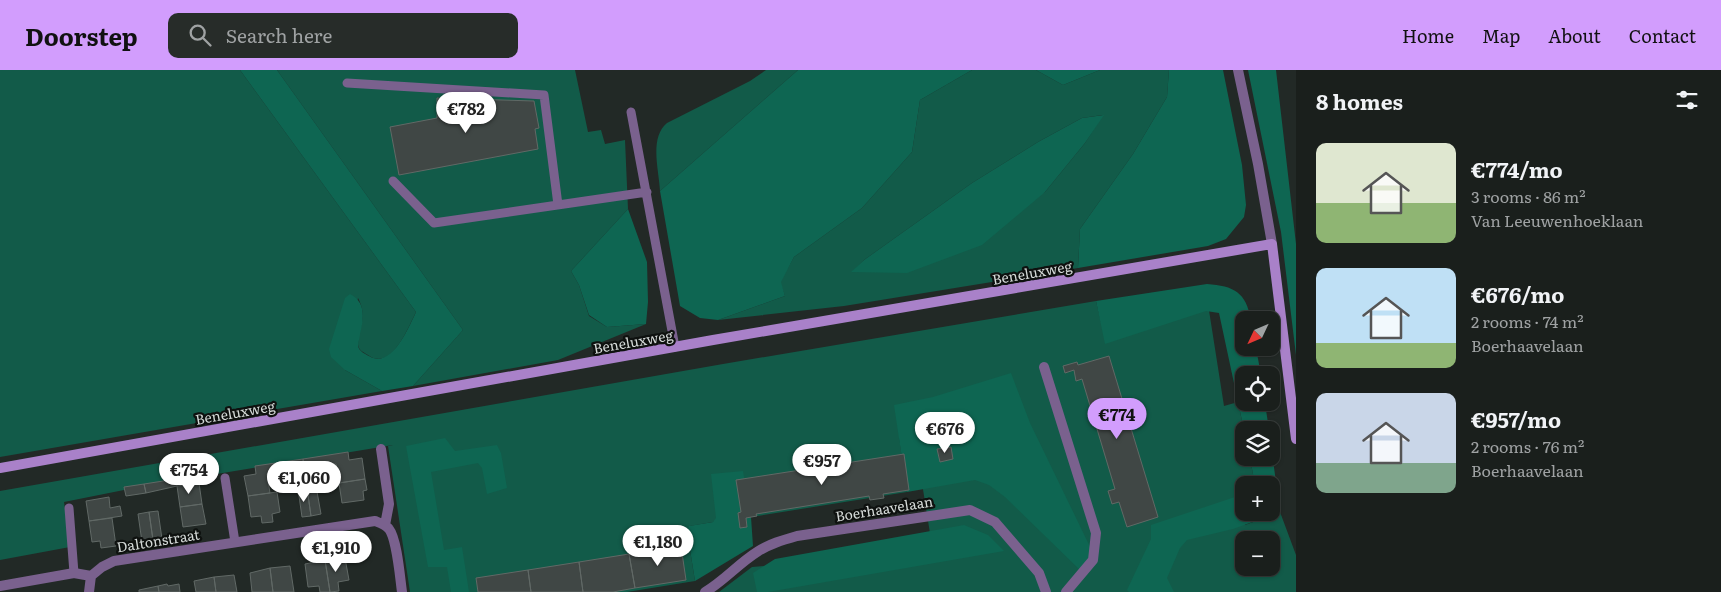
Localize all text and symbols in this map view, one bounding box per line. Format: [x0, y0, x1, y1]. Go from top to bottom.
search box [168, 13, 518, 58]
text: Doorstep [25, 18, 138, 53]
icon: search [186, 21, 214, 49]
text: Search here [226, 21, 332, 49]
text: Home [1402, 22, 1454, 49]
text: Map [1482, 22, 1520, 49]
text: About [1548, 22, 1601, 49]
text: Contact [1629, 22, 1696, 49]
text: 8 homes [1316, 85, 1403, 116]
icon: filters [1673, 86, 1701, 114]
pin: €782 [436, 92, 496, 134]
text: €782 [447, 96, 485, 120]
text: €774/mo [1471, 153, 1563, 184]
icon: home [1356, 163, 1416, 223]
text: 3 rooms · 86 m² [1471, 184, 1586, 208]
text: Van Leeuwenhoeklaan [1471, 208, 1643, 232]
street label: Beneluxweg [990, 255, 1074, 289]
text: €676/mo [1471, 278, 1564, 309]
icon: home [1356, 288, 1416, 348]
text: 2 rooms · 74 m² [1471, 309, 1584, 333]
north arrow [1235, 311, 1280, 356]
map controls [1235, 311, 1280, 576]
street label: Beneluxweg [591, 324, 675, 358]
text: Boerhaavelaan [1471, 333, 1584, 357]
button: locate [1235, 366, 1280, 411]
street label: Beneluxweg [193, 395, 277, 429]
pin: €774 [1087, 398, 1147, 440]
text: €774 [1099, 402, 1135, 426]
text: €957/mo [1471, 403, 1561, 434]
pin: €676 [915, 412, 975, 454]
icon: home [1356, 413, 1416, 473]
text: €676 [926, 416, 964, 440]
button: layers [1235, 421, 1280, 466]
text: 2 rooms · 76 m² [1471, 434, 1584, 458]
pin: €957 [792, 444, 852, 486]
text: €957 [803, 448, 841, 472]
pin: €754 [159, 452, 219, 495]
text: €754 [170, 457, 208, 481]
text: Boerhaavelaan [1471, 458, 1584, 482]
pin: €1,060 [263, 460, 345, 503]
text: €1,060 [278, 465, 330, 489]
button: + [1235, 476, 1280, 521]
street label: Boerhaavelaan [834, 490, 934, 526]
street label: Daltonstraat [115, 523, 201, 556]
pin: €1,180 [617, 524, 699, 567]
text: €1,180 [634, 529, 682, 553]
pin: €1,910 [295, 530, 377, 573]
button: − [1235, 531, 1280, 576]
text: €1,910 [312, 535, 360, 559]

